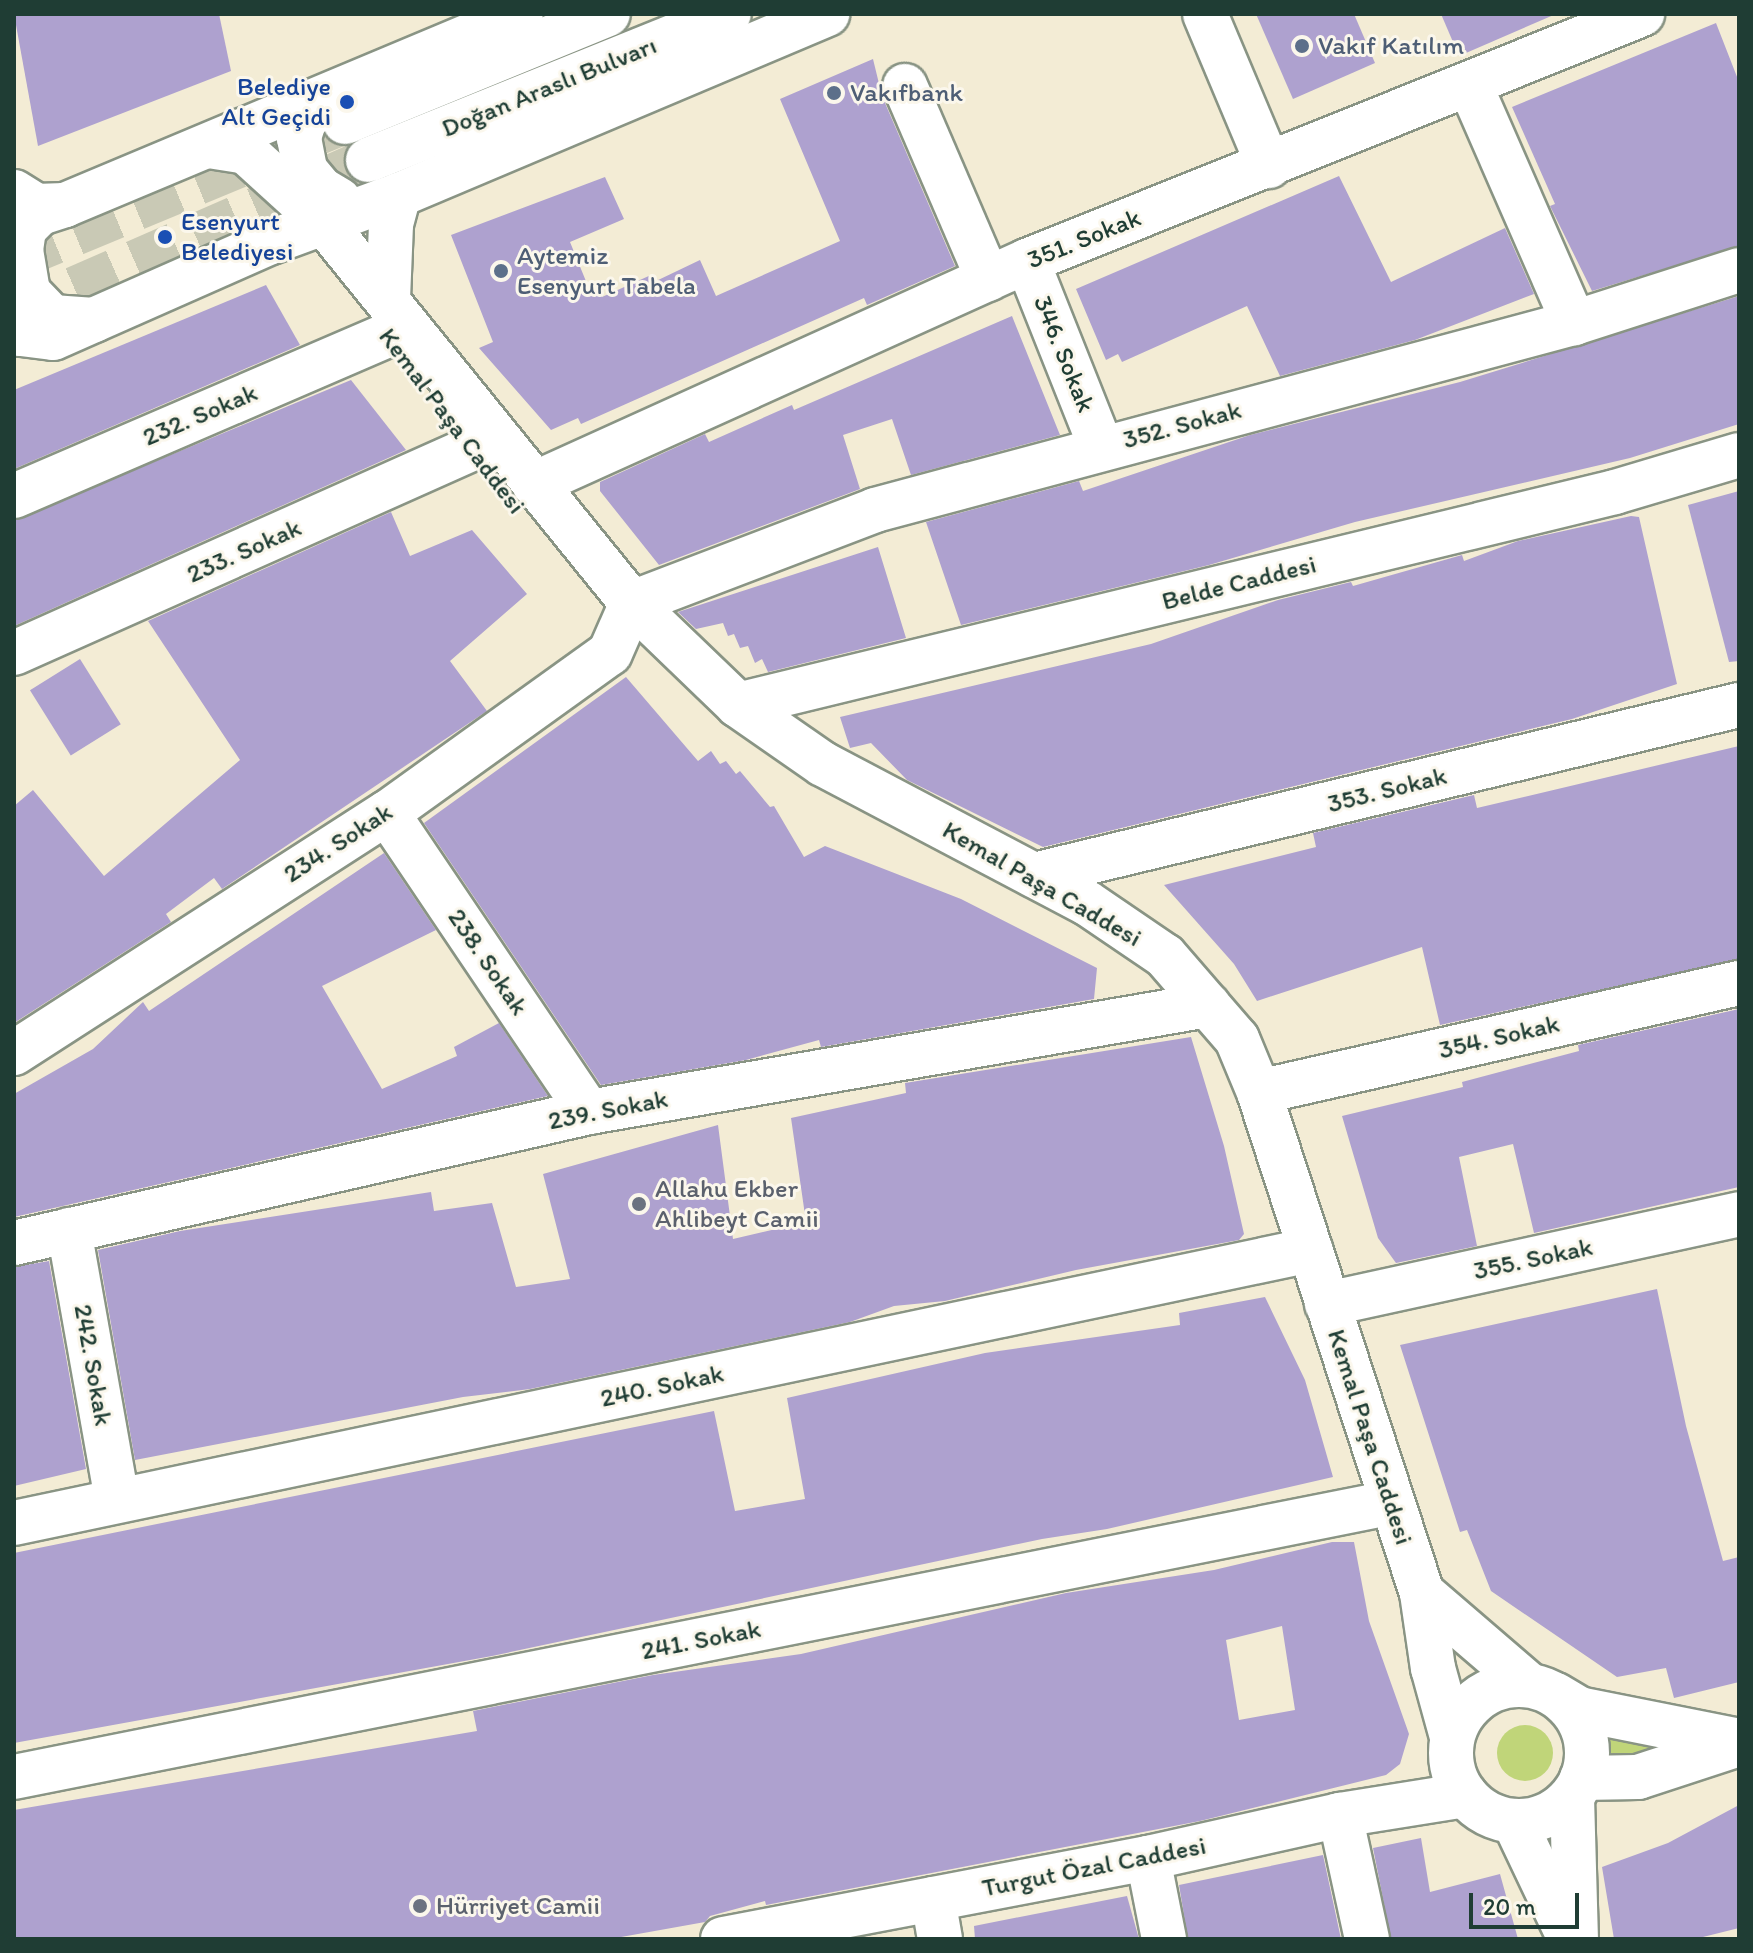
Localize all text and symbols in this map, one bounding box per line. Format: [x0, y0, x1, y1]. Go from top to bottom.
street label: Doğan Araslı Bulvarı [437, 30, 661, 144]
place label: Vakıf Katılım [1318, 30, 1464, 62]
marker: Vakıf Katılım [1293, 37, 1311, 55]
place label: Belediye Alt Geçidi [221, 71, 331, 132]
place label: Vakıfbank [850, 77, 963, 109]
marker: Vakıfbank [825, 84, 843, 102]
marker: Belediye Alt Geçidi [338, 93, 356, 111]
street label: 351. Sokak [1023, 202, 1145, 276]
place label: Esenyurt Belediyesi [181, 206, 293, 268]
marker: Esenyurt Belediyesi [156, 228, 174, 246]
place label: Aytemiz Esenyurt Tabela [517, 240, 694, 302]
marker: Aytemiz Esenyurt Tabela [492, 262, 510, 280]
street label: 346. Sokak [1026, 291, 1102, 417]
street label: Kemal Paşa Caddesi [372, 322, 532, 520]
street label: 232. Sokak [138, 377, 262, 453]
street label: 352. Sokak [1119, 394, 1245, 456]
street label: 233. Sokak [182, 512, 306, 590]
street label: Belde Caddesi [1159, 549, 1319, 617]
street label: 353. Sokak [1324, 760, 1450, 820]
street label: 234. Sokak [278, 796, 398, 890]
street label: Kemal Paşa Caddesi [937, 815, 1147, 953]
street label: 238. Sokak [441, 903, 535, 1021]
street label: 354. Sokak [1436, 1008, 1562, 1066]
street label: 239. Sokak [546, 1083, 670, 1137]
place label: Allahu Ekber Ahlibeyt Camii [655, 1173, 819, 1234]
marker: Allahu Ekber Ahlibeyt Camii [630, 1195, 648, 1213]
street label: 355. Sokak [1471, 1231, 1595, 1287]
street label: 242. Sokak [67, 1302, 119, 1428]
street label: Kemal Paşa Caddesi [1321, 1326, 1419, 1548]
street label: 240. Sokak [598, 1358, 726, 1414]
street label: 241. Sokak [639, 1613, 763, 1667]
street label: Turgut Özal Caddesi [979, 1830, 1209, 1904]
scale bar [1473, 1877, 1583, 1927]
place label: Hürriyet Camii [436, 1890, 601, 1922]
text: 20 m [1483, 1892, 1536, 1921]
marker: Hürriyet Camii [411, 1897, 429, 1915]

